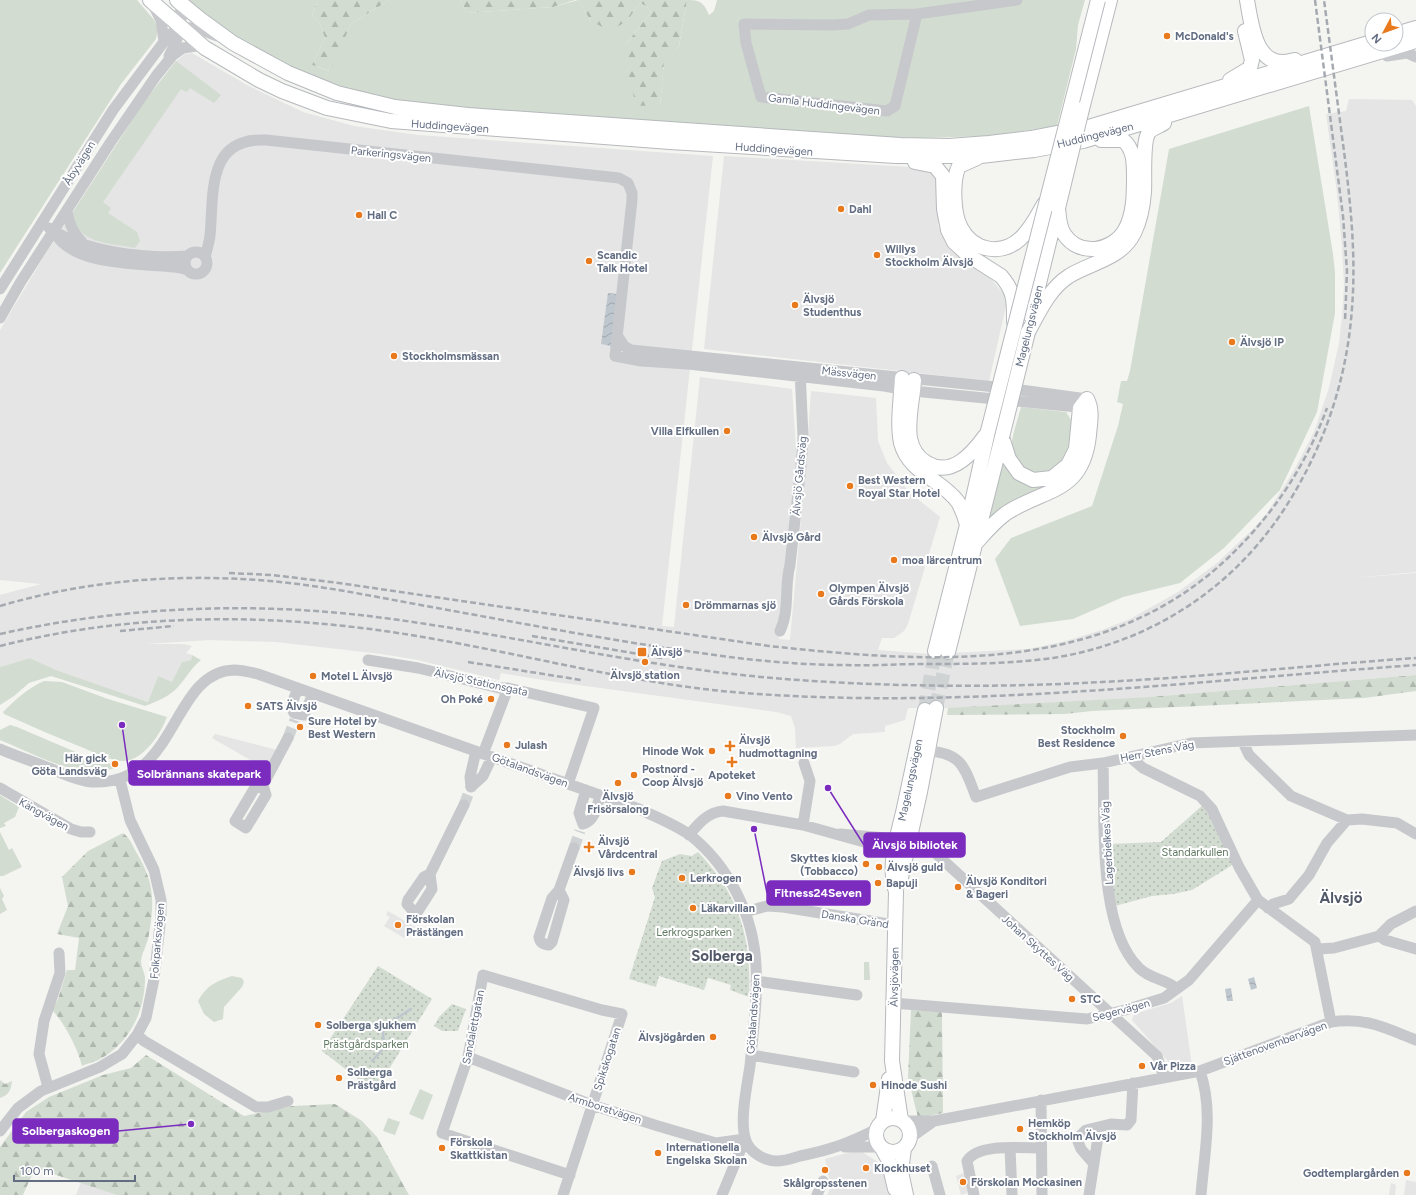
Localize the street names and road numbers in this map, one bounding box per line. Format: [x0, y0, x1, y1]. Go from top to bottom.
street label: Gamla Huddingevägen [767, 91, 880, 118]
street label: Huddingevägen [410, 117, 489, 136]
street label: Huddingevägen [1056, 120, 1135, 151]
street label: Åbyvägen [60, 138, 98, 188]
street label: Huddingevägen [734, 140, 813, 159]
street label: Parkeringsvägen [350, 144, 432, 165]
street label: Magelungsvägen [1013, 284, 1046, 368]
street label: Mässvägen [821, 364, 877, 383]
street label: Älvsjö Gårdsväg [790, 436, 809, 516]
street label: Älvsjö Stationsgata [433, 666, 529, 699]
street label: Magelungsvägen [895, 738, 926, 822]
street label: Herr Stens Väg [1119, 738, 1195, 765]
street label: Götalandsvägen [490, 751, 570, 790]
street label: Kängvägen [17, 795, 71, 833]
street label: Lagerbielkes Väg [1099, 801, 1116, 885]
street label: Folkparksvägen [148, 902, 167, 980]
street label: Danska Gränd [820, 908, 890, 931]
street label: Johan Skyttes Väg [999, 913, 1076, 984]
street label: Älvsjövägen [887, 947, 902, 1007]
street label: Götalandsvägen [744, 974, 763, 1054]
street label: Sandalettgatan [460, 989, 487, 1065]
street label: Segervägen [1091, 997, 1151, 1024]
street label: Sjättenovembervägen [1222, 1019, 1329, 1068]
street label: Spikskogatan [591, 1026, 624, 1092]
street label: Armborstvägen [567, 1091, 643, 1126]

